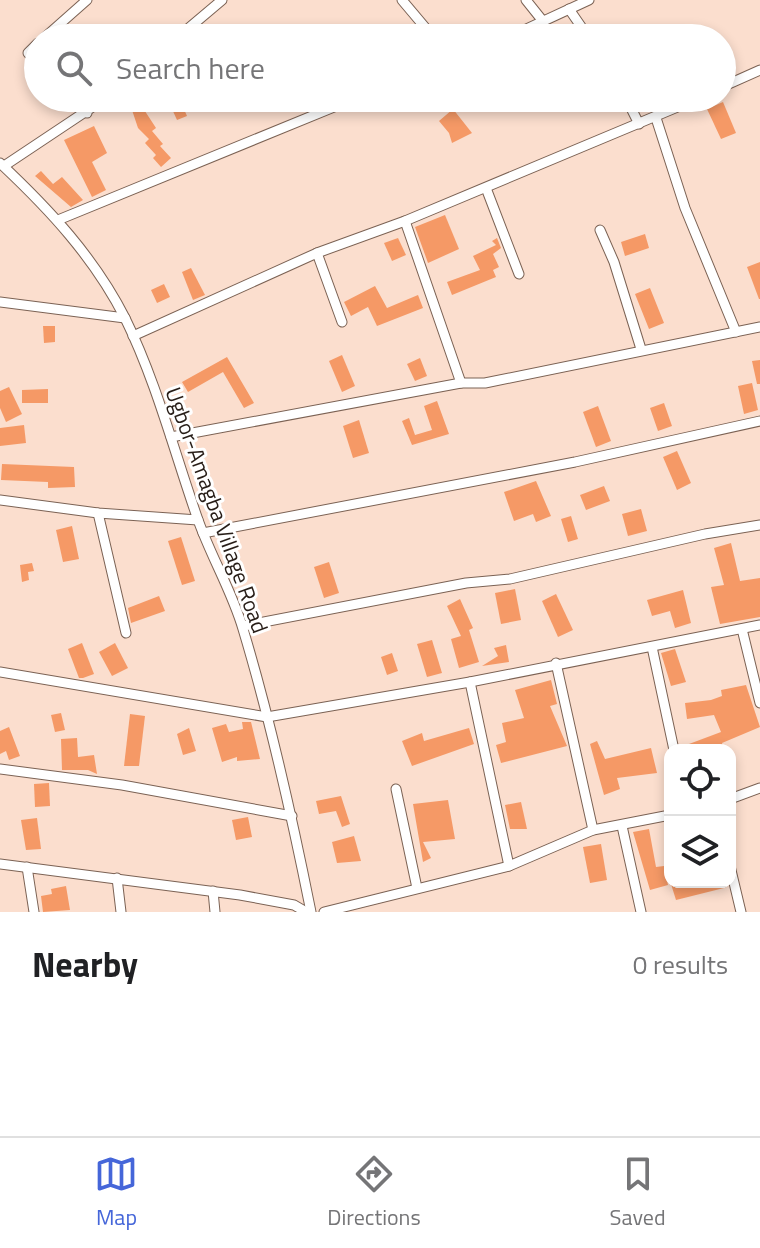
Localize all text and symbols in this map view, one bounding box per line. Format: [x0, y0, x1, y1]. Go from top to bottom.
search box [24, 24, 736, 112]
text: Search here [116, 45, 265, 91]
icon: search [52, 46, 96, 90]
street label: Ugbor-Amagba Village Road [157, 382, 277, 638]
map controls [664, 744, 736, 888]
button: locate [664, 744, 736, 816]
button: layers [664, 816, 736, 888]
text: Nearby [32, 938, 138, 990]
text: 0 results [633, 945, 728, 984]
tab: Map [94, 1152, 138, 1234]
tab: Directions [327, 1152, 421, 1234]
tab: Saved [610, 1152, 666, 1234]

